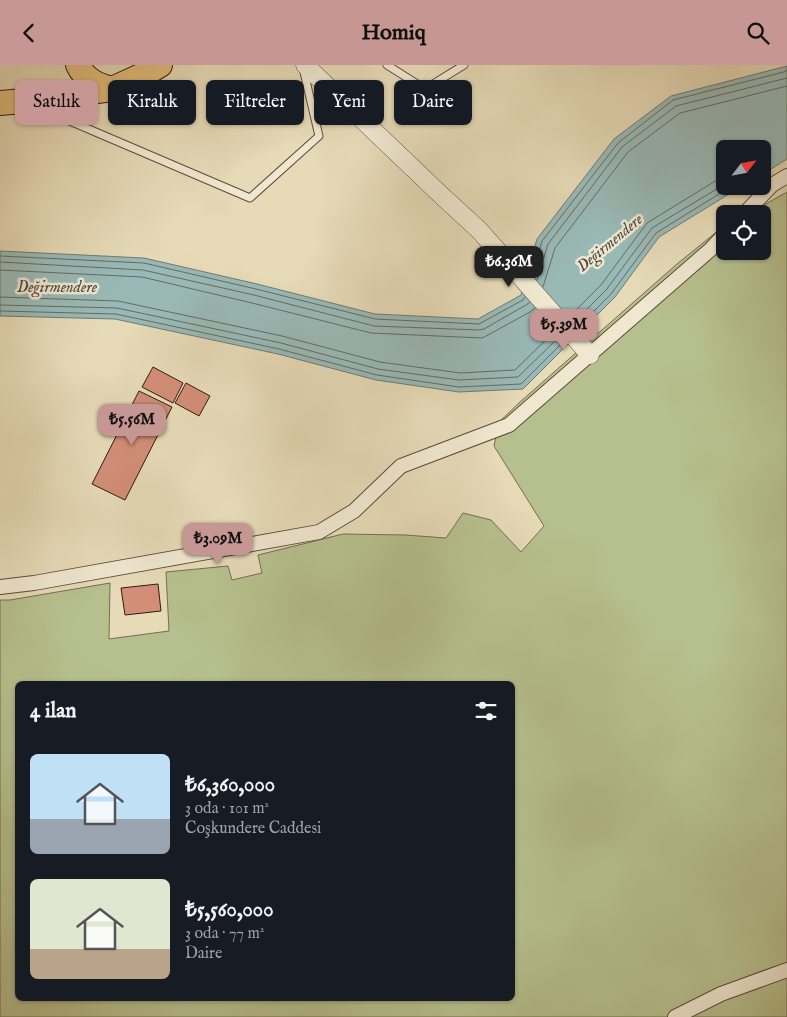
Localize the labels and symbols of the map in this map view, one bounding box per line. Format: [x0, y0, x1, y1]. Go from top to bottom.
north arrow [716, 140, 771, 195]
water label: Değirmendere [573, 210, 648, 277]
pin: ₺6.36M [468, 245, 550, 288]
water label: Değirmendere [17, 278, 98, 298]
pin: ₺5.39M [523, 309, 605, 351]
pin: ₺5.56M [91, 403, 173, 446]
pin: ₺3.09M [177, 523, 259, 565]

